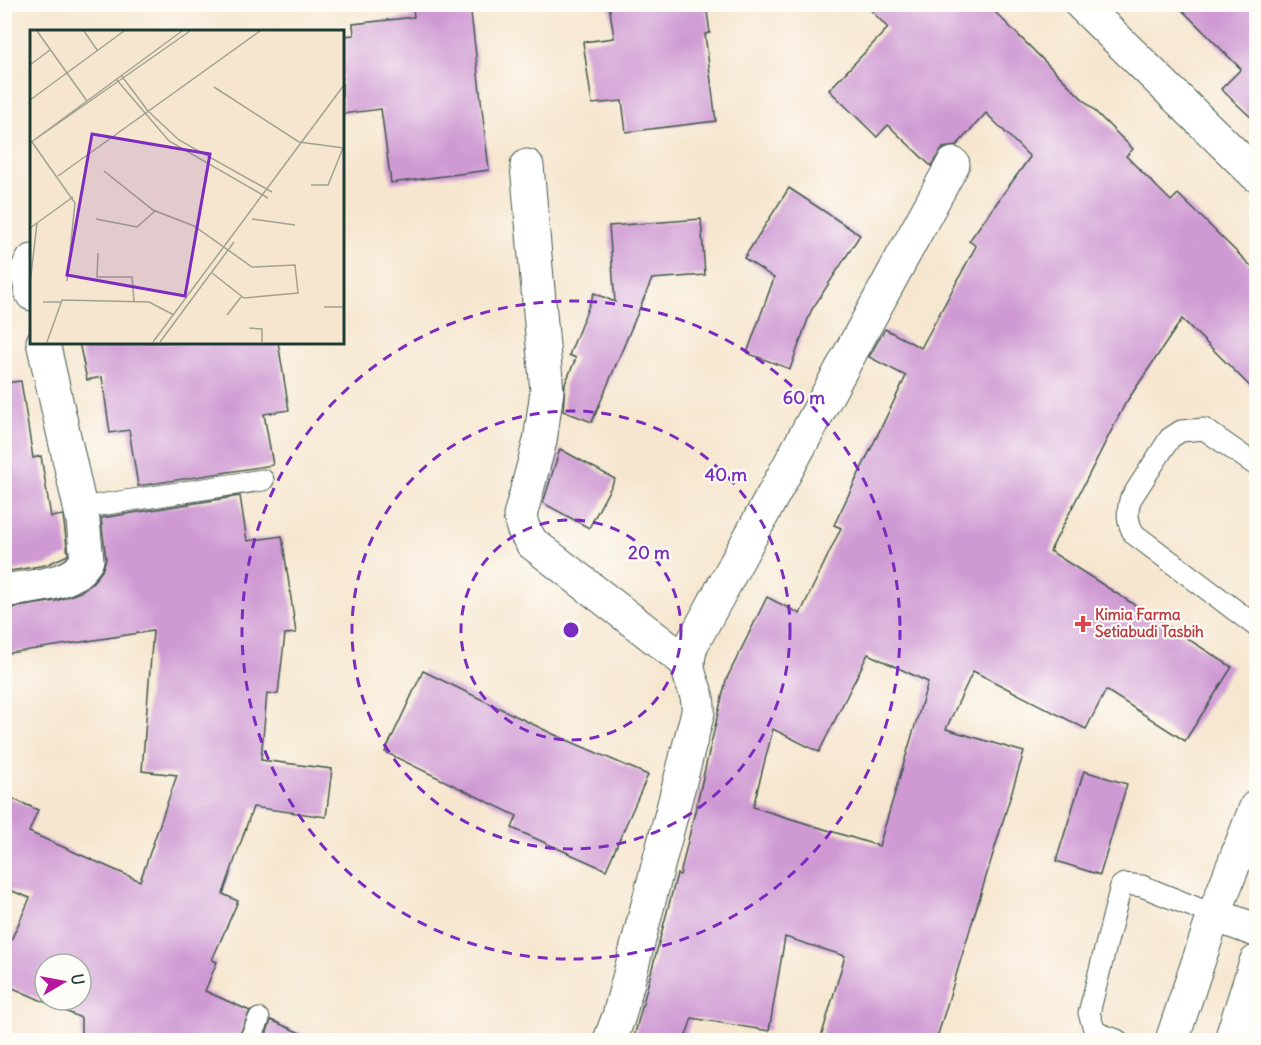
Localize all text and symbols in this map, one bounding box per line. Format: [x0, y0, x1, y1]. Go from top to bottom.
inset map [30, 30, 344, 344]
text: 60 m [783, 386, 825, 409]
text: 40 m [705, 463, 747, 486]
text: 20 m [628, 541, 670, 564]
place label: Kimia Farma Setiabudi Tasbih [1095, 605, 1204, 641]
marker: Kimia Farma Setiabudi Tasbih [1076, 617, 1090, 631]
centre of rings [561, 620, 581, 640]
north arrow [33, 952, 93, 1012]
text: U [67, 972, 89, 987]

